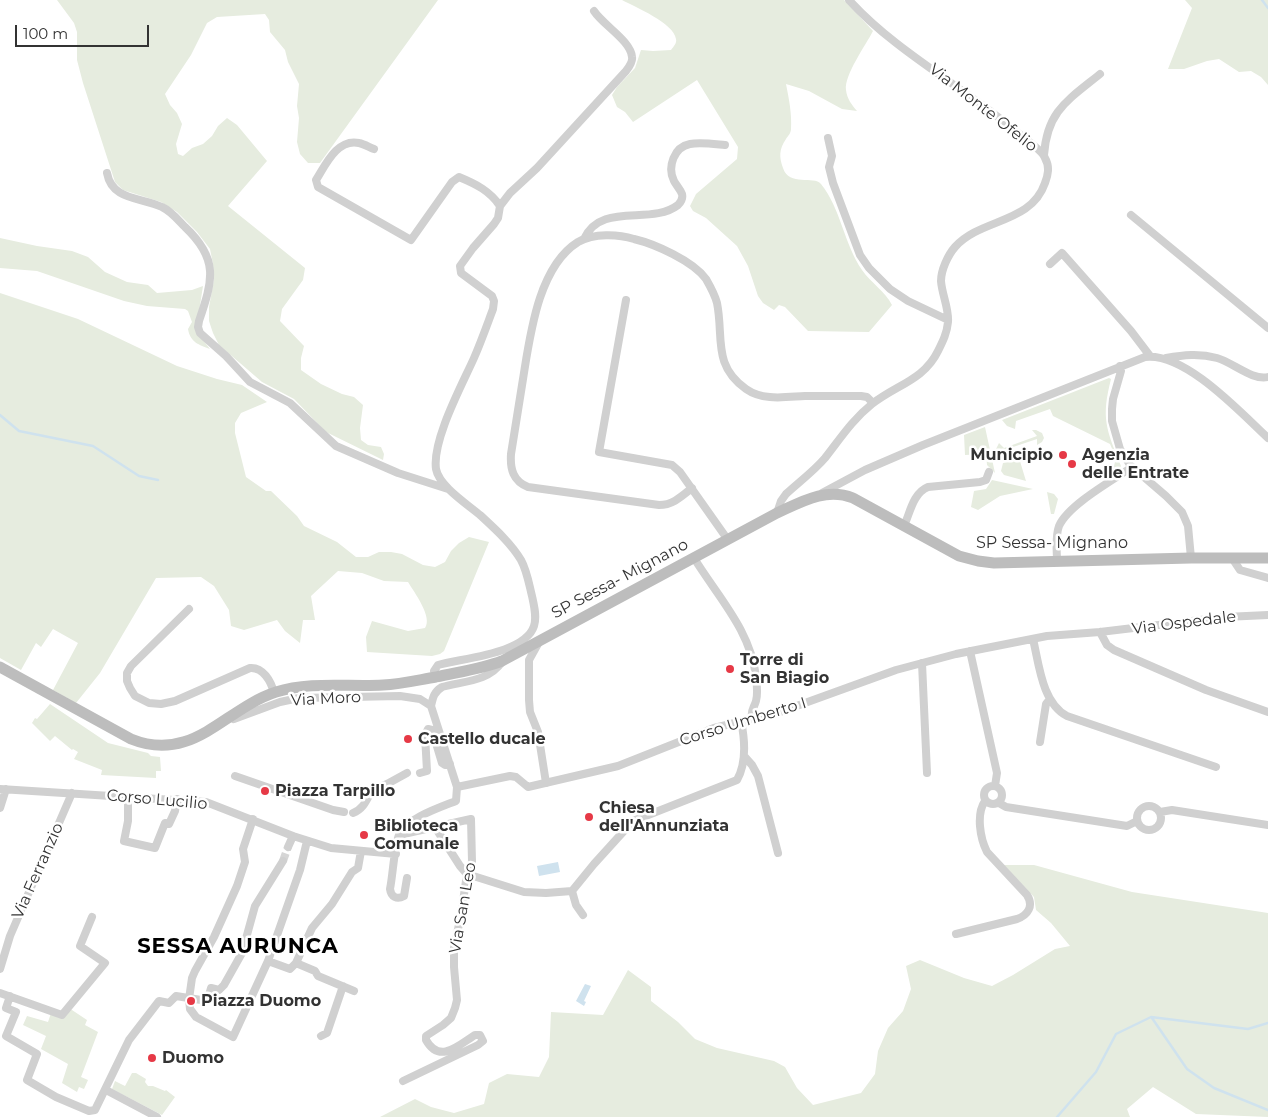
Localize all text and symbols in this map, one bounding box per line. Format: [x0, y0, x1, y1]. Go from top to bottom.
scale bar [18, 15, 151, 47]
text: 100 m [23, 24, 68, 43]
street label: Via Monte Ofelio [925, 60, 1041, 156]
place label: Municipio [970, 445, 1053, 465]
place label: Agenzia delle Entrate [1082, 445, 1189, 483]
marker: Municipio [1057, 449, 1069, 461]
marker: Agenzia delle Entrate [1066, 458, 1078, 470]
street label: SP Sessa- Mignano [976, 533, 1128, 553]
street label: SP Sessa- Mignano [548, 535, 692, 623]
street label: Via Ospedale [1131, 607, 1237, 639]
place label: Torre di San Biagio [740, 650, 829, 688]
marker: Torre di San Biagio [724, 663, 736, 675]
street label: Via Moro [290, 688, 362, 710]
street label: Corso Umberto I [677, 694, 809, 750]
place label: Castello ducale [418, 729, 546, 749]
marker: Castello ducale [402, 733, 414, 745]
place label: Piazza Tarpillo [275, 781, 395, 801]
marker: Piazza Tarpillo [259, 785, 271, 797]
street label: Corso Lucilio [106, 786, 208, 814]
place label: Chiesa dell'Annunziata [599, 798, 729, 836]
marker: Chiesa dell'Annunziata [583, 811, 595, 823]
place label: Biblioteca Comunale [374, 816, 459, 854]
street label: Via Ferranzio [8, 820, 68, 922]
marker: Biblioteca Comunale [358, 829, 370, 841]
street label: Via San Leo [446, 861, 480, 955]
district label: SESSA AURUNCA [136, 934, 340, 960]
place label: Piazza Duomo [201, 991, 321, 1011]
marker: Piazza Duomo [185, 995, 197, 1007]
place label: Duomo [162, 1048, 224, 1068]
marker: Duomo [146, 1052, 158, 1064]

